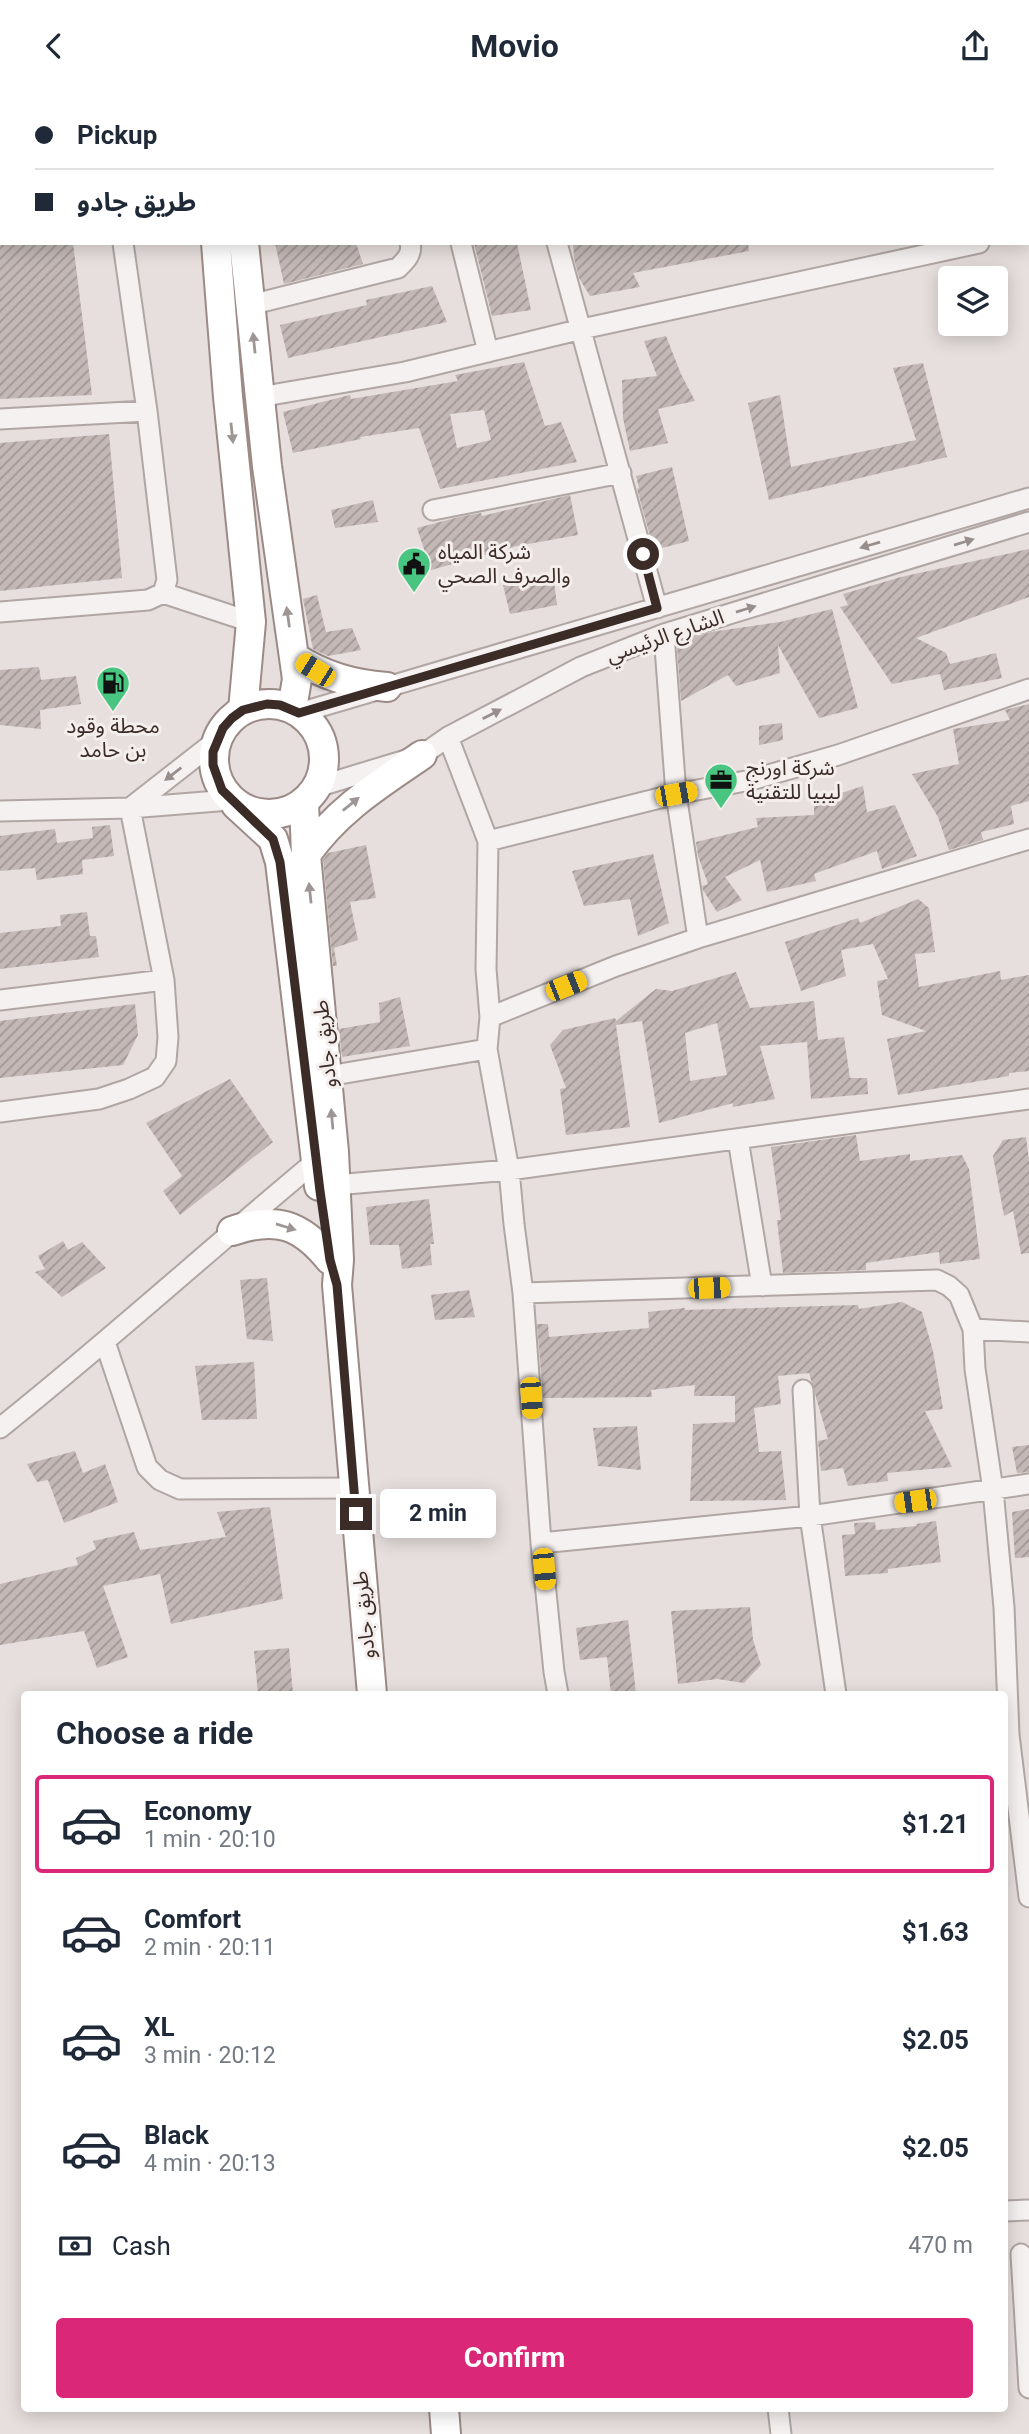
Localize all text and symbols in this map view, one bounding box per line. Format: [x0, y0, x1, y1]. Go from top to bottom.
icon: back [35, 27, 73, 65]
text: Movio [470, 27, 559, 65]
icon: share [956, 27, 994, 65]
text: Pickup [77, 120, 157, 150]
text: طريق جادو [77, 187, 196, 217]
map controls [938, 266, 1008, 336]
button: layers [938, 266, 1008, 336]
one-way arrow [248, 332, 259, 354]
one-way arrow [226, 423, 237, 445]
one-way arrow [954, 536, 975, 547]
route start [627, 538, 659, 570]
place label: شركة المياه والصرف الصحي [438, 540, 571, 592]
one-way arrow [859, 541, 880, 551]
public building icon: شركة المياه والصرف الصحي [395, 545, 433, 594]
one-way arrow [736, 603, 757, 613]
street label: الشارع الرئيسي [603, 605, 728, 671]
one-way arrow [282, 606, 293, 628]
car [292, 650, 339, 690]
fuel station icon: محطة وقود بن حامد [94, 664, 132, 713]
one-way arrow [482, 708, 502, 720]
place label: محطة وقود بن حامد [66, 714, 160, 762]
place label: شركة اورنج ليبيا للتقنية [746, 756, 841, 804]
office icon: شركة اورنج ليبيا للتقنية [702, 761, 740, 810]
one-way arrow [165, 766, 183, 781]
car [654, 780, 699, 808]
one-way arrow [342, 797, 360, 812]
one-way arrow [304, 882, 315, 904]
car [543, 968, 590, 1004]
street label: طريق جادو [308, 999, 343, 1089]
one-way arrow [326, 1108, 337, 1130]
one-way arrow [276, 1223, 297, 1233]
car [688, 1277, 731, 1299]
car [520, 1376, 543, 1420]
car [893, 1488, 938, 1514]
callout: 2 min [380, 1489, 496, 1539]
route end [340, 1498, 372, 1530]
text: 2 min [409, 1500, 467, 1527]
car [532, 1547, 557, 1591]
street label: طريق جادو [348, 1570, 381, 1660]
text: Choose a ride [56, 1714, 253, 1752]
icon: car [60, 1793, 123, 1856]
text: Economy [144, 1796, 251, 1826]
text: $1.21 [902, 1809, 969, 1839]
text: 1 min · 20:10 [144, 1826, 276, 1853]
icon: car [60, 1901, 123, 1964]
text: Comfort [144, 1904, 241, 1934]
text: $1.63 [902, 1917, 969, 1947]
text: 2 min · 20:11 [144, 1934, 276, 1961]
icon: car [60, 2009, 123, 2072]
text: XL [144, 2012, 175, 2042]
text: $2.05 [902, 2025, 969, 2055]
text: 3 min · 20:12 [144, 2042, 276, 2069]
icon: car [60, 2117, 123, 2180]
text: Black [144, 2120, 209, 2150]
text: $2.05 [902, 2133, 969, 2163]
text: 4 min · 20:13 [144, 2150, 276, 2177]
icon: cash [56, 2227, 94, 2265]
text: Cash [112, 2231, 171, 2261]
text: 470 m [908, 2232, 973, 2259]
button: Confirm [56, 2318, 973, 2398]

